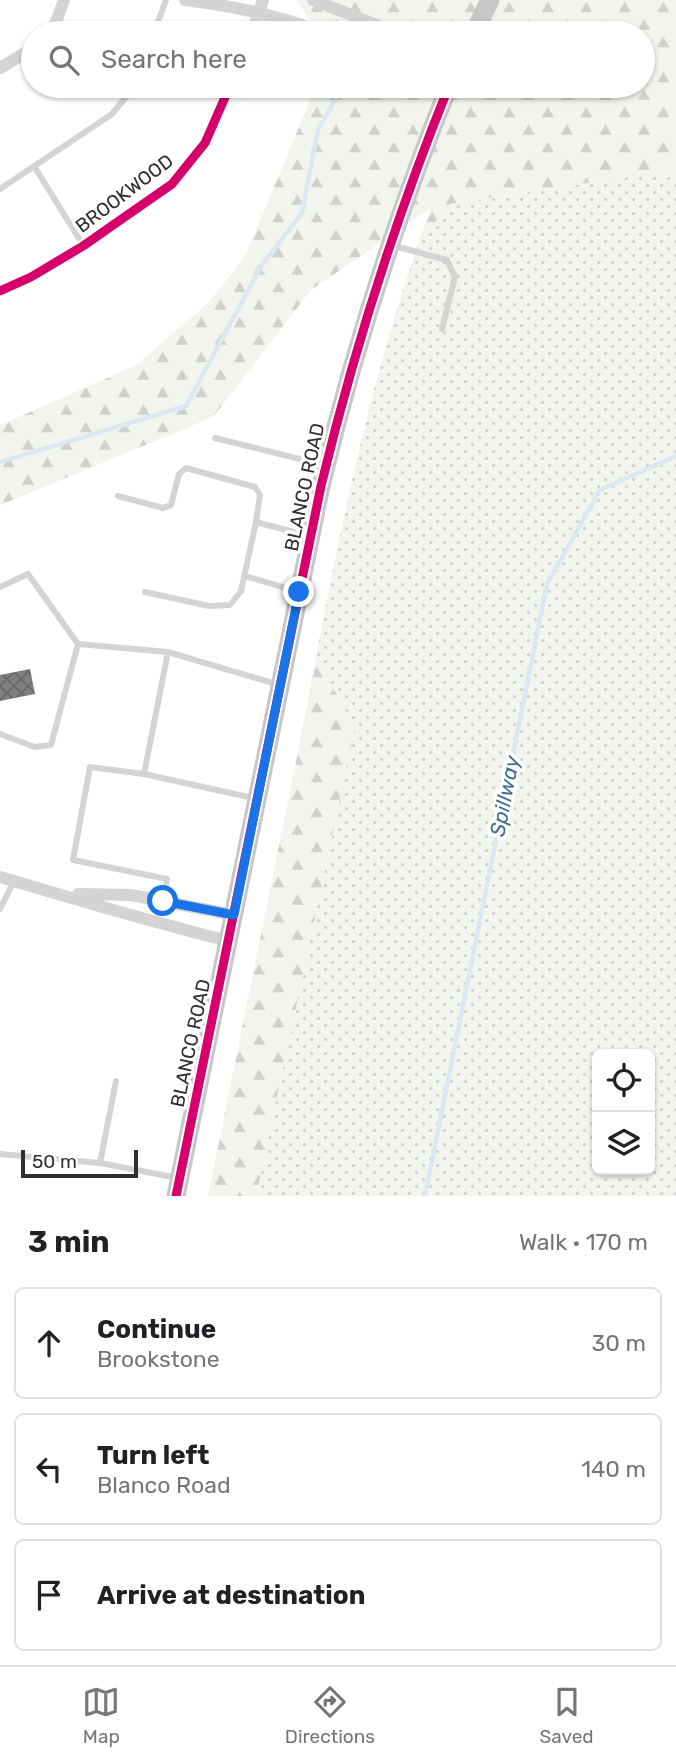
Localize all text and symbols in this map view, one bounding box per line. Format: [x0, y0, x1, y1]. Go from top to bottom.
search box [21, 21, 655, 98]
icon: search [45, 41, 83, 79]
text: Search here [101, 44, 247, 75]
street label: BROOKWOOD [71, 149, 178, 238]
street label: BLANCO ROAD [280, 421, 329, 553]
route end [283, 576, 314, 607]
water label: Spillway [484, 752, 525, 838]
route start [147, 885, 178, 916]
street label: BLANCO ROAD [166, 977, 215, 1109]
map controls [592, 1049, 655, 1175]
button: locate [592, 1049, 655, 1112]
button: layers [592, 1112, 655, 1175]
scale bar [21, 1147, 138, 1179]
text: 50 m [32, 1150, 77, 1173]
text: 3 min [28, 1224, 110, 1260]
text: Walk · 170 m [519, 1228, 648, 1256]
text: Continue [97, 1314, 216, 1345]
icon: ahead [30, 1324, 68, 1362]
text: 30 m [591, 1329, 646, 1357]
text: Brookstone [97, 1345, 220, 1373]
text: Turn left [97, 1440, 209, 1471]
icon: left [30, 1450, 68, 1488]
text: 140 m [581, 1455, 646, 1483]
text: Blanco Road [97, 1471, 231, 1499]
icon: arrive [30, 1576, 68, 1614]
text: Arrive at destination [97, 1580, 365, 1611]
tab: Map [82, 1683, 120, 1748]
tab: Directions [285, 1683, 375, 1748]
tab: Saved [539, 1683, 594, 1748]

